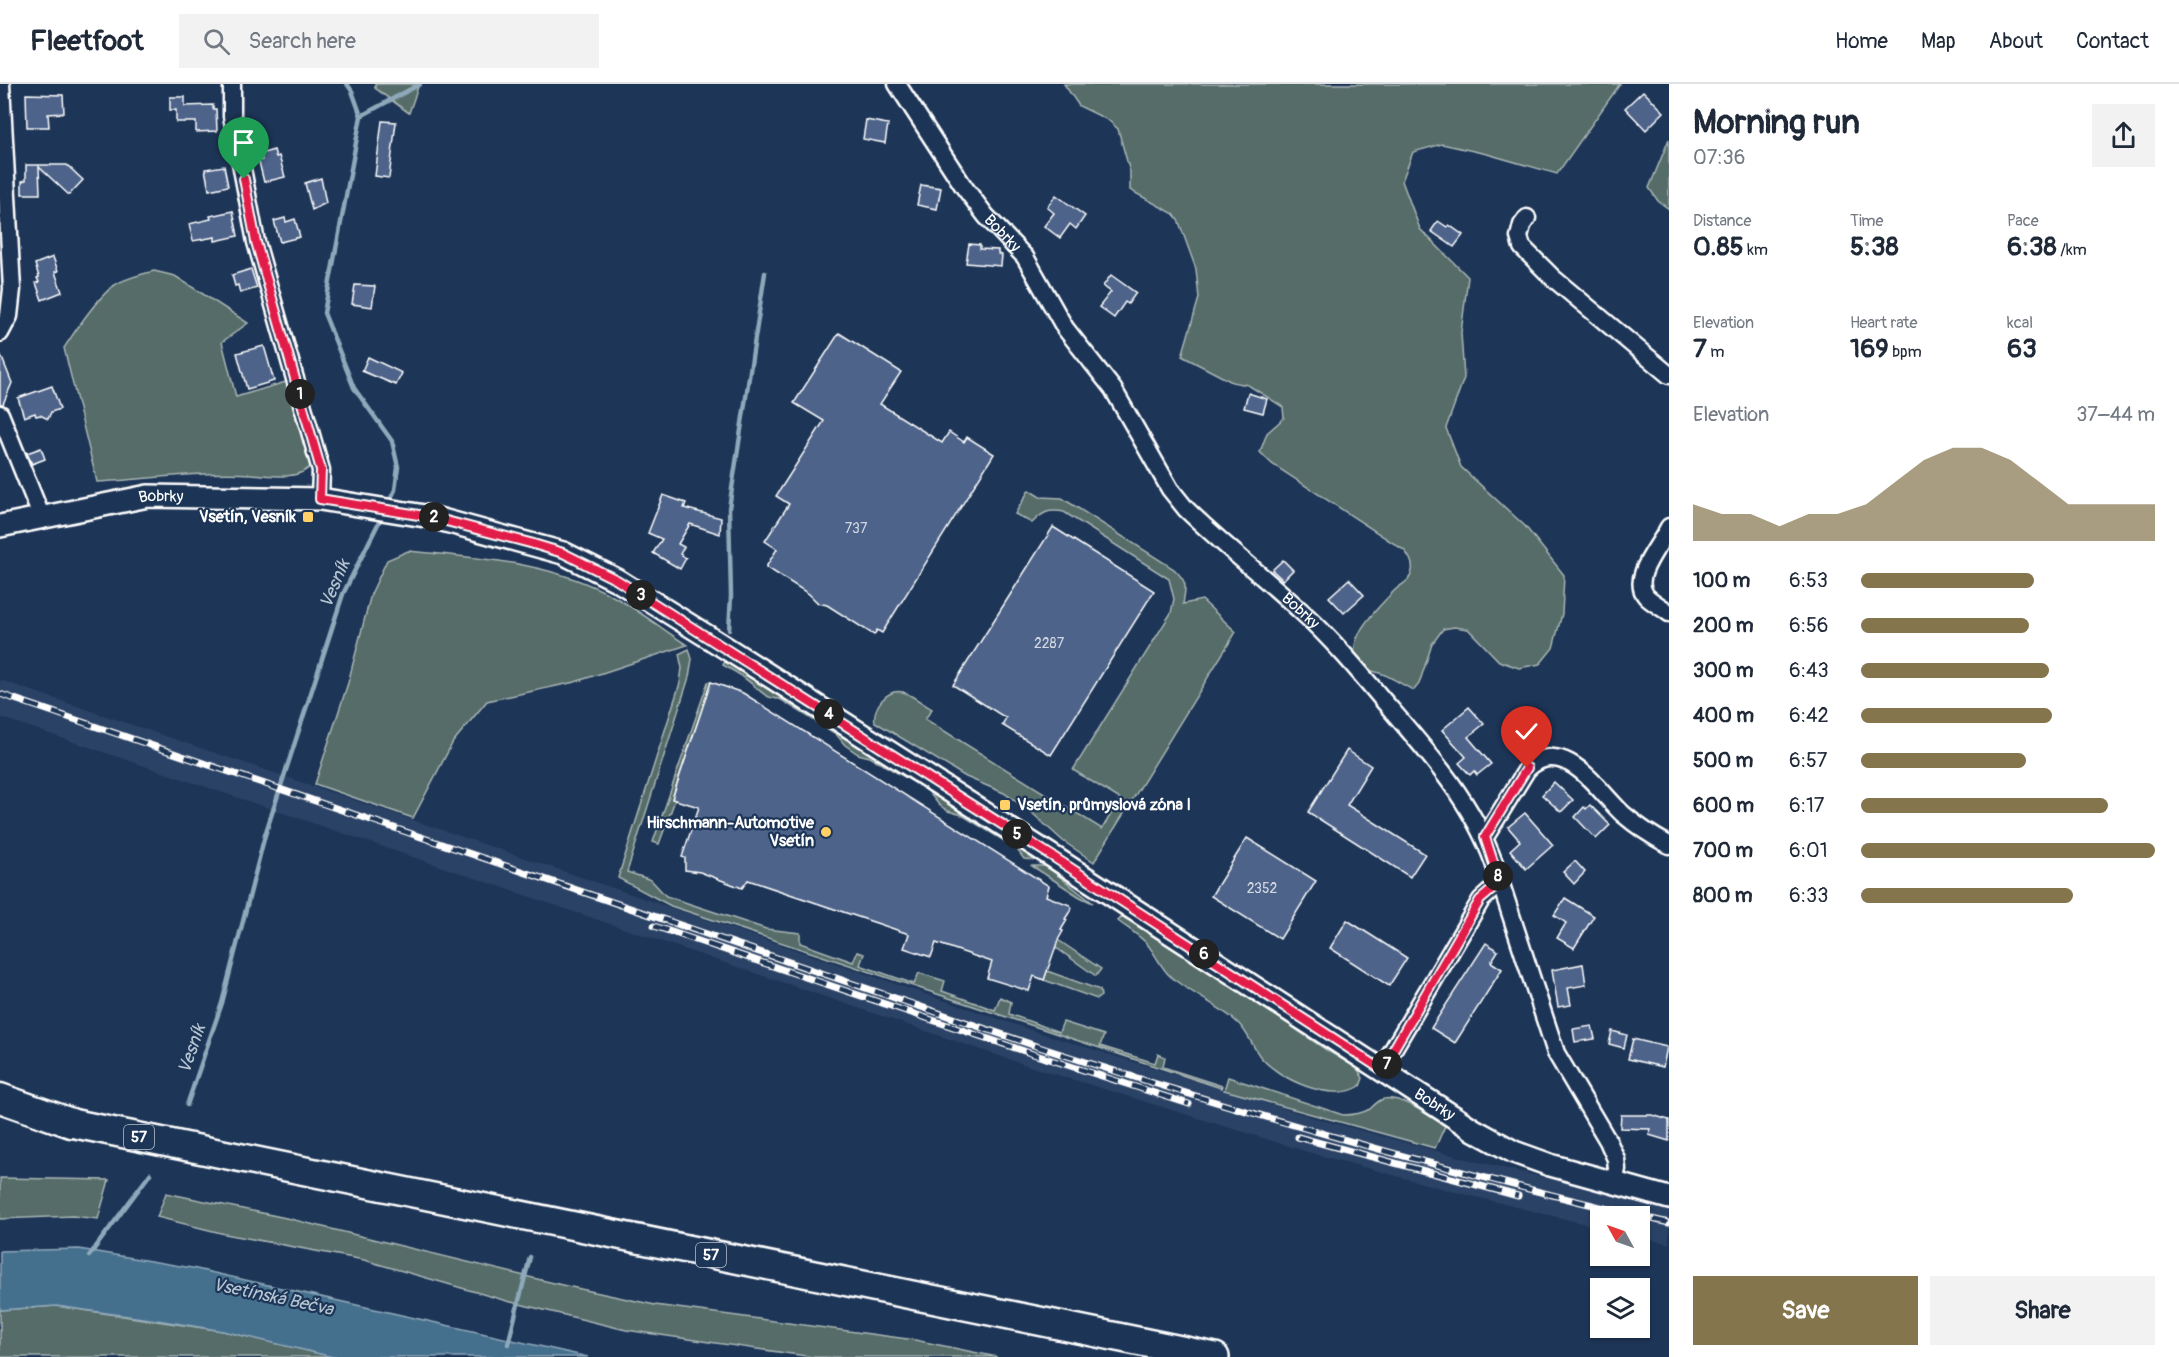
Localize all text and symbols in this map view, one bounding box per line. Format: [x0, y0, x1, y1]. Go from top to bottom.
search box [179, 14, 599, 68]
text: Fleetfoot [30, 24, 143, 59]
icon: search [200, 25, 233, 58]
text: Search here [248, 27, 356, 55]
text: Home [1835, 28, 1888, 55]
text: Map [1921, 28, 1956, 55]
text: About [1989, 28, 2043, 55]
text: Contact [2076, 28, 2149, 55]
text: Morning run [1693, 102, 1860, 143]
button: share [2092, 104, 2155, 167]
pin [218, 117, 269, 179]
icon: arrive [227, 126, 260, 159]
text: 07:36 [1693, 145, 1745, 170]
street label: Bobrky [980, 210, 1025, 256]
text: Distance [1693, 211, 1752, 231]
text: Time [1850, 211, 1883, 231]
text: Pace [2007, 211, 2039, 231]
text: 0.85 [1693, 231, 1744, 263]
text: 5:38 [1850, 231, 1899, 263]
text: 6:38 [2007, 231, 2057, 263]
text: km [1744, 240, 1768, 260]
text: /km [2057, 240, 2087, 260]
text: Elevation [1693, 313, 1754, 333]
text: Heart rate [1850, 313, 1917, 333]
text: kcal [2007, 313, 2033, 333]
text: 7 [1693, 333, 1707, 365]
text: 169 [1850, 333, 1889, 365]
text: 63 [2007, 333, 2037, 365]
text: m [1707, 342, 1724, 362]
text: bpm [1889, 342, 1922, 362]
pin: 1 [285, 379, 315, 409]
text: 1 [297, 384, 303, 404]
text: Elevation [1693, 402, 1769, 427]
text: 37–44 m [2076, 402, 2155, 427]
street label: Bobrky [137, 486, 184, 508]
pin: 2 [419, 502, 449, 532]
place label: Vsetín, Vesník [199, 507, 296, 527]
text: 2 [430, 507, 438, 527]
marker: Vsetín, Vesník [301, 510, 315, 524]
house number: 737 [845, 520, 868, 537]
water label: Vesník [315, 555, 356, 612]
text: 100 m [1693, 568, 1750, 593]
text: 6:53 [1789, 568, 1828, 593]
pin: 3 [626, 580, 656, 610]
text: 3 [637, 585, 645, 605]
street label: Bobrky [1277, 588, 1324, 633]
text: 200 m [1693, 613, 1754, 638]
text: 6:56 [1789, 613, 1828, 638]
house number: 2287 [1034, 635, 1065, 652]
text: 300 m [1693, 658, 1754, 683]
text: 6:43 [1789, 658, 1829, 683]
pin: 4 [814, 699, 844, 729]
text: 400 m [1693, 703, 1754, 728]
text: 6:42 [1789, 703, 1829, 728]
text: 4 [824, 704, 834, 724]
pin [1501, 706, 1552, 768]
icon: check [1510, 715, 1543, 748]
text: 500 m [1693, 748, 1753, 773]
text: 6:57 [1789, 748, 1827, 773]
text: 600 m [1693, 793, 1754, 818]
text: 6:17 [1789, 793, 1824, 818]
place label: Vsetín, průmyslová zóna I [1017, 795, 1191, 815]
marker: Vsetín, průmyslová zóna I [998, 798, 1012, 812]
place label: Hirschmann-Automotive Vsetín [646, 813, 815, 851]
pin: 5 [1002, 819, 1032, 849]
text: 5 [1013, 824, 1021, 844]
marker: Hirschmann-Automotive Vsetín [819, 825, 833, 839]
text: 700 m [1693, 838, 1753, 863]
text: 6:01 [1789, 838, 1827, 863]
pin: 8 [1483, 861, 1513, 891]
text: 8 [1494, 866, 1502, 886]
house number: 2352 [1247, 880, 1277, 897]
text: 800 m [1693, 883, 1753, 908]
text: 6:33 [1789, 883, 1828, 908]
pin: 6 [1189, 939, 1219, 969]
text: 6 [1199, 944, 1209, 964]
water label: Vesník [173, 1020, 212, 1077]
pin: 7 [1372, 1049, 1402, 1079]
text: 7 [1383, 1054, 1391, 1074]
street label: Bobrky [1410, 1084, 1459, 1125]
road number: 57 [124, 1125, 154, 1149]
north arrow [1590, 1206, 1650, 1266]
map controls [1590, 1206, 1650, 1338]
road number: 57 [696, 1243, 726, 1267]
water label: Vsetínská Bečva [211, 1273, 337, 1321]
button: Save [1693, 1276, 1918, 1345]
button: Share [1930, 1276, 2155, 1345]
button: layers [1590, 1278, 1650, 1338]

